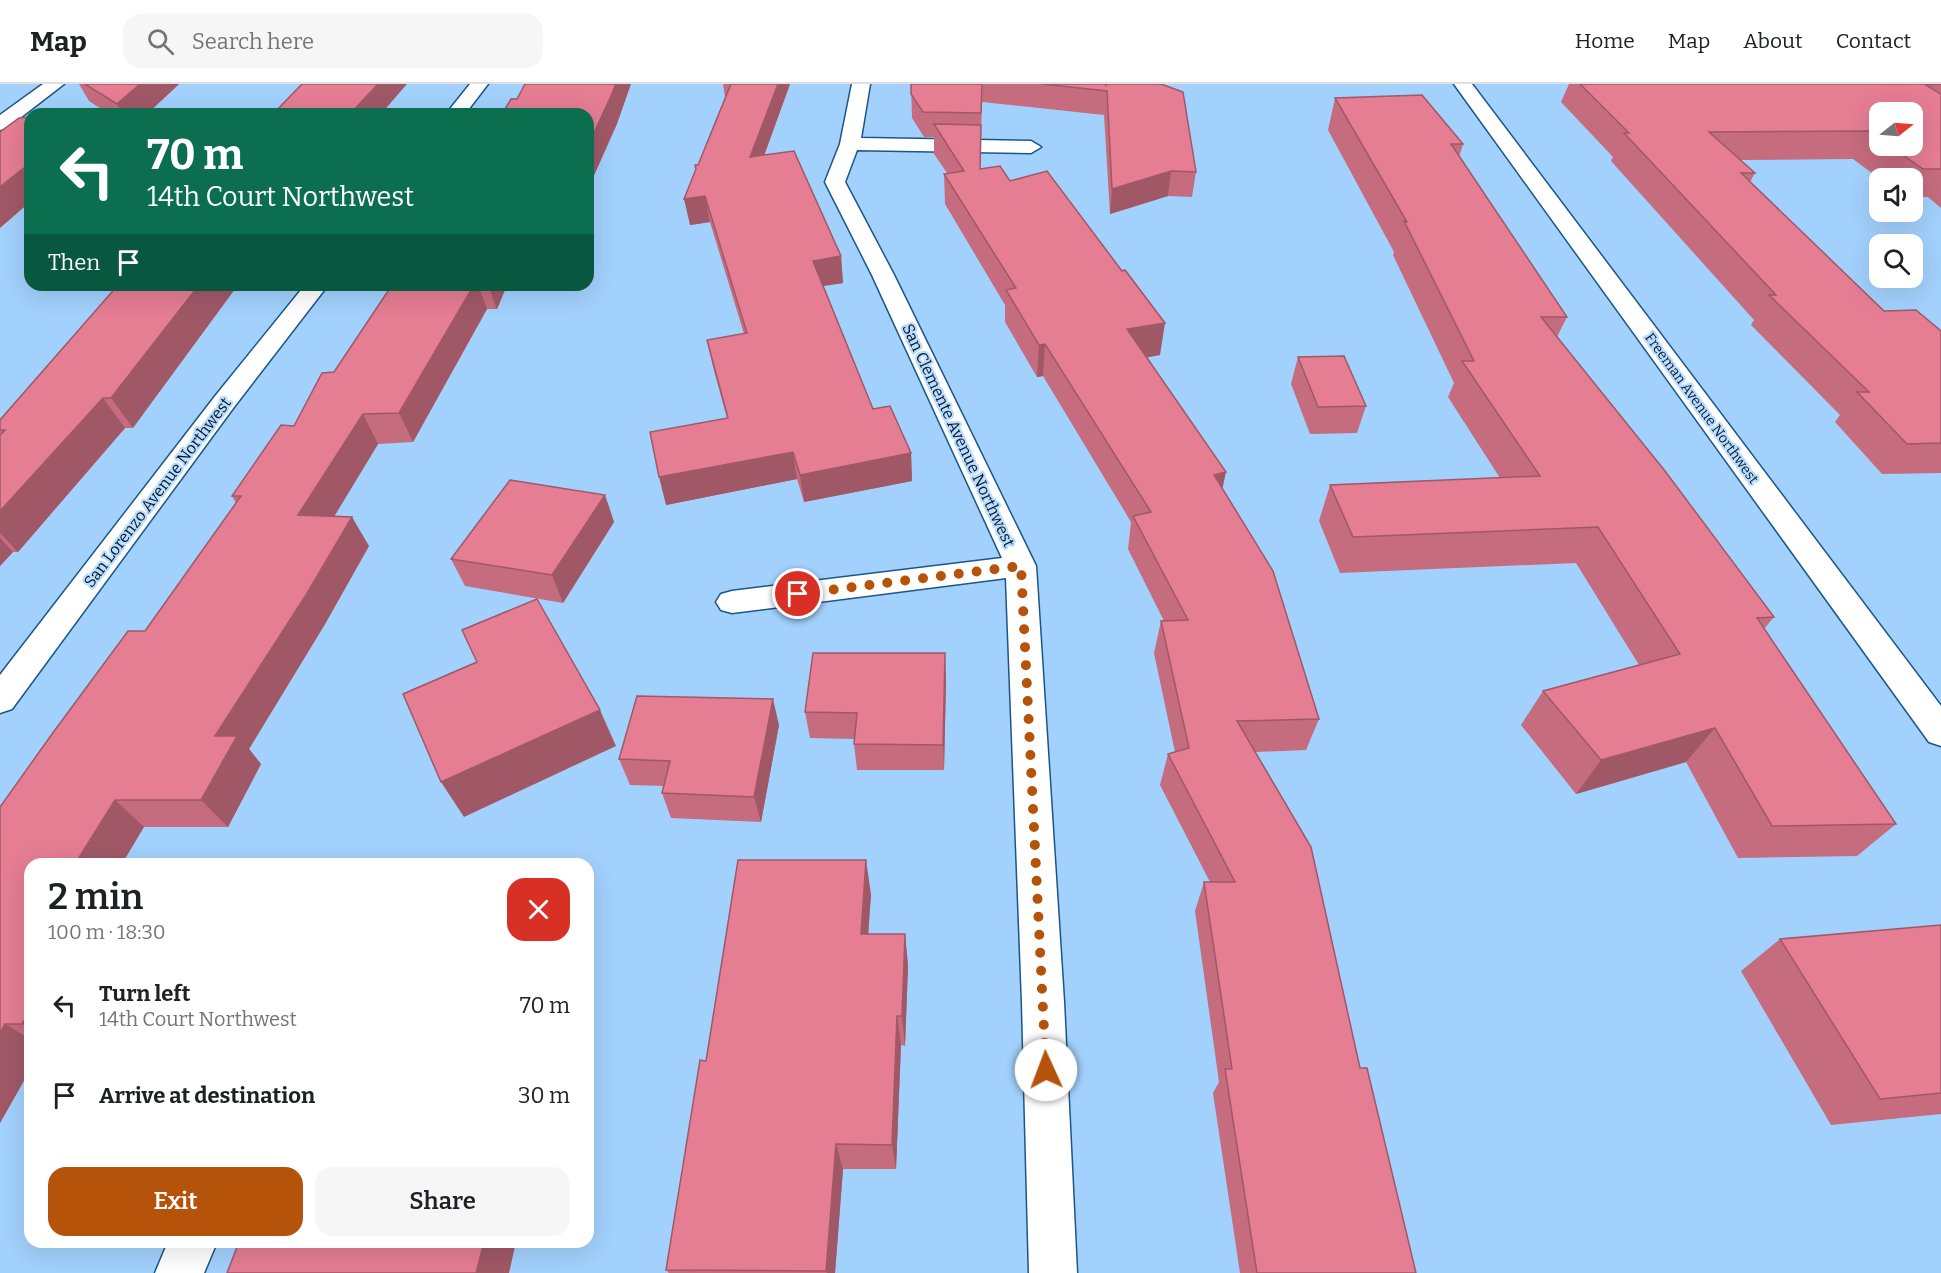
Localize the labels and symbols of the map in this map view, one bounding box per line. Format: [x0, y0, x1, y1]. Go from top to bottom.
north arrow [1869, 102, 1923, 156]
street label: San Clemente Avenue Northwest [898, 321, 1019, 550]
street label: Freeman Avenue Northwest [1641, 330, 1762, 487]
street label: San Lorenzo Avenue Northwest [80, 393, 235, 591]
pin [772, 568, 823, 619]
position arrow [1014, 1038, 1078, 1102]

